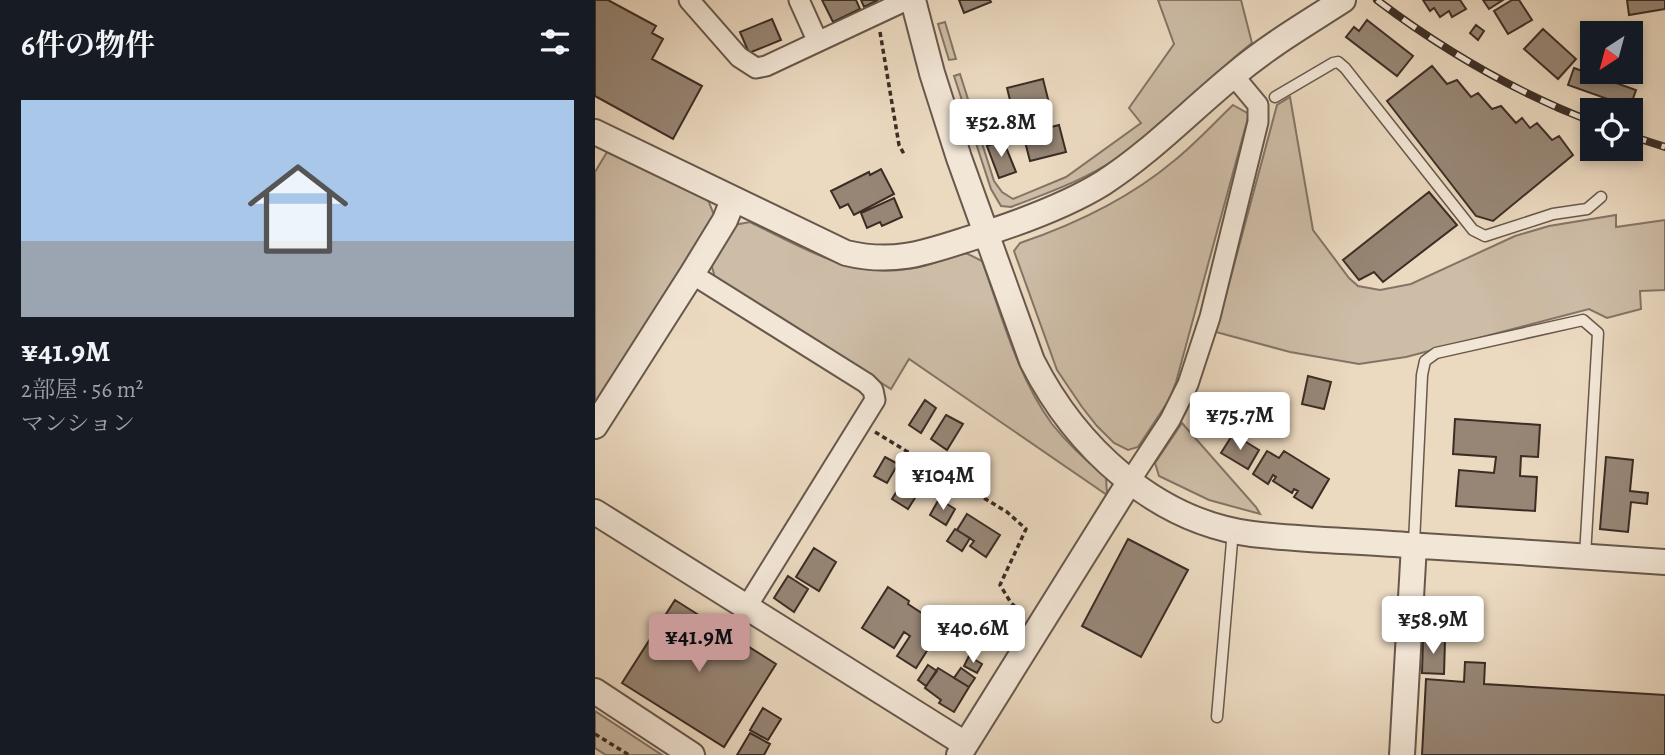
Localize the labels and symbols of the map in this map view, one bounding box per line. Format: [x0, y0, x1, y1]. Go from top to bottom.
north arrow [1580, 21, 1643, 84]
pin: ¥52.8M [944, 100, 1058, 159]
pin: ¥75.7M [1183, 392, 1297, 452]
pin: ¥104M [894, 452, 992, 512]
pin: ¥58.9M [1376, 596, 1490, 656]
pin: ¥40.6M [916, 606, 1030, 665]
pin: ¥41.9M [642, 614, 756, 674]

